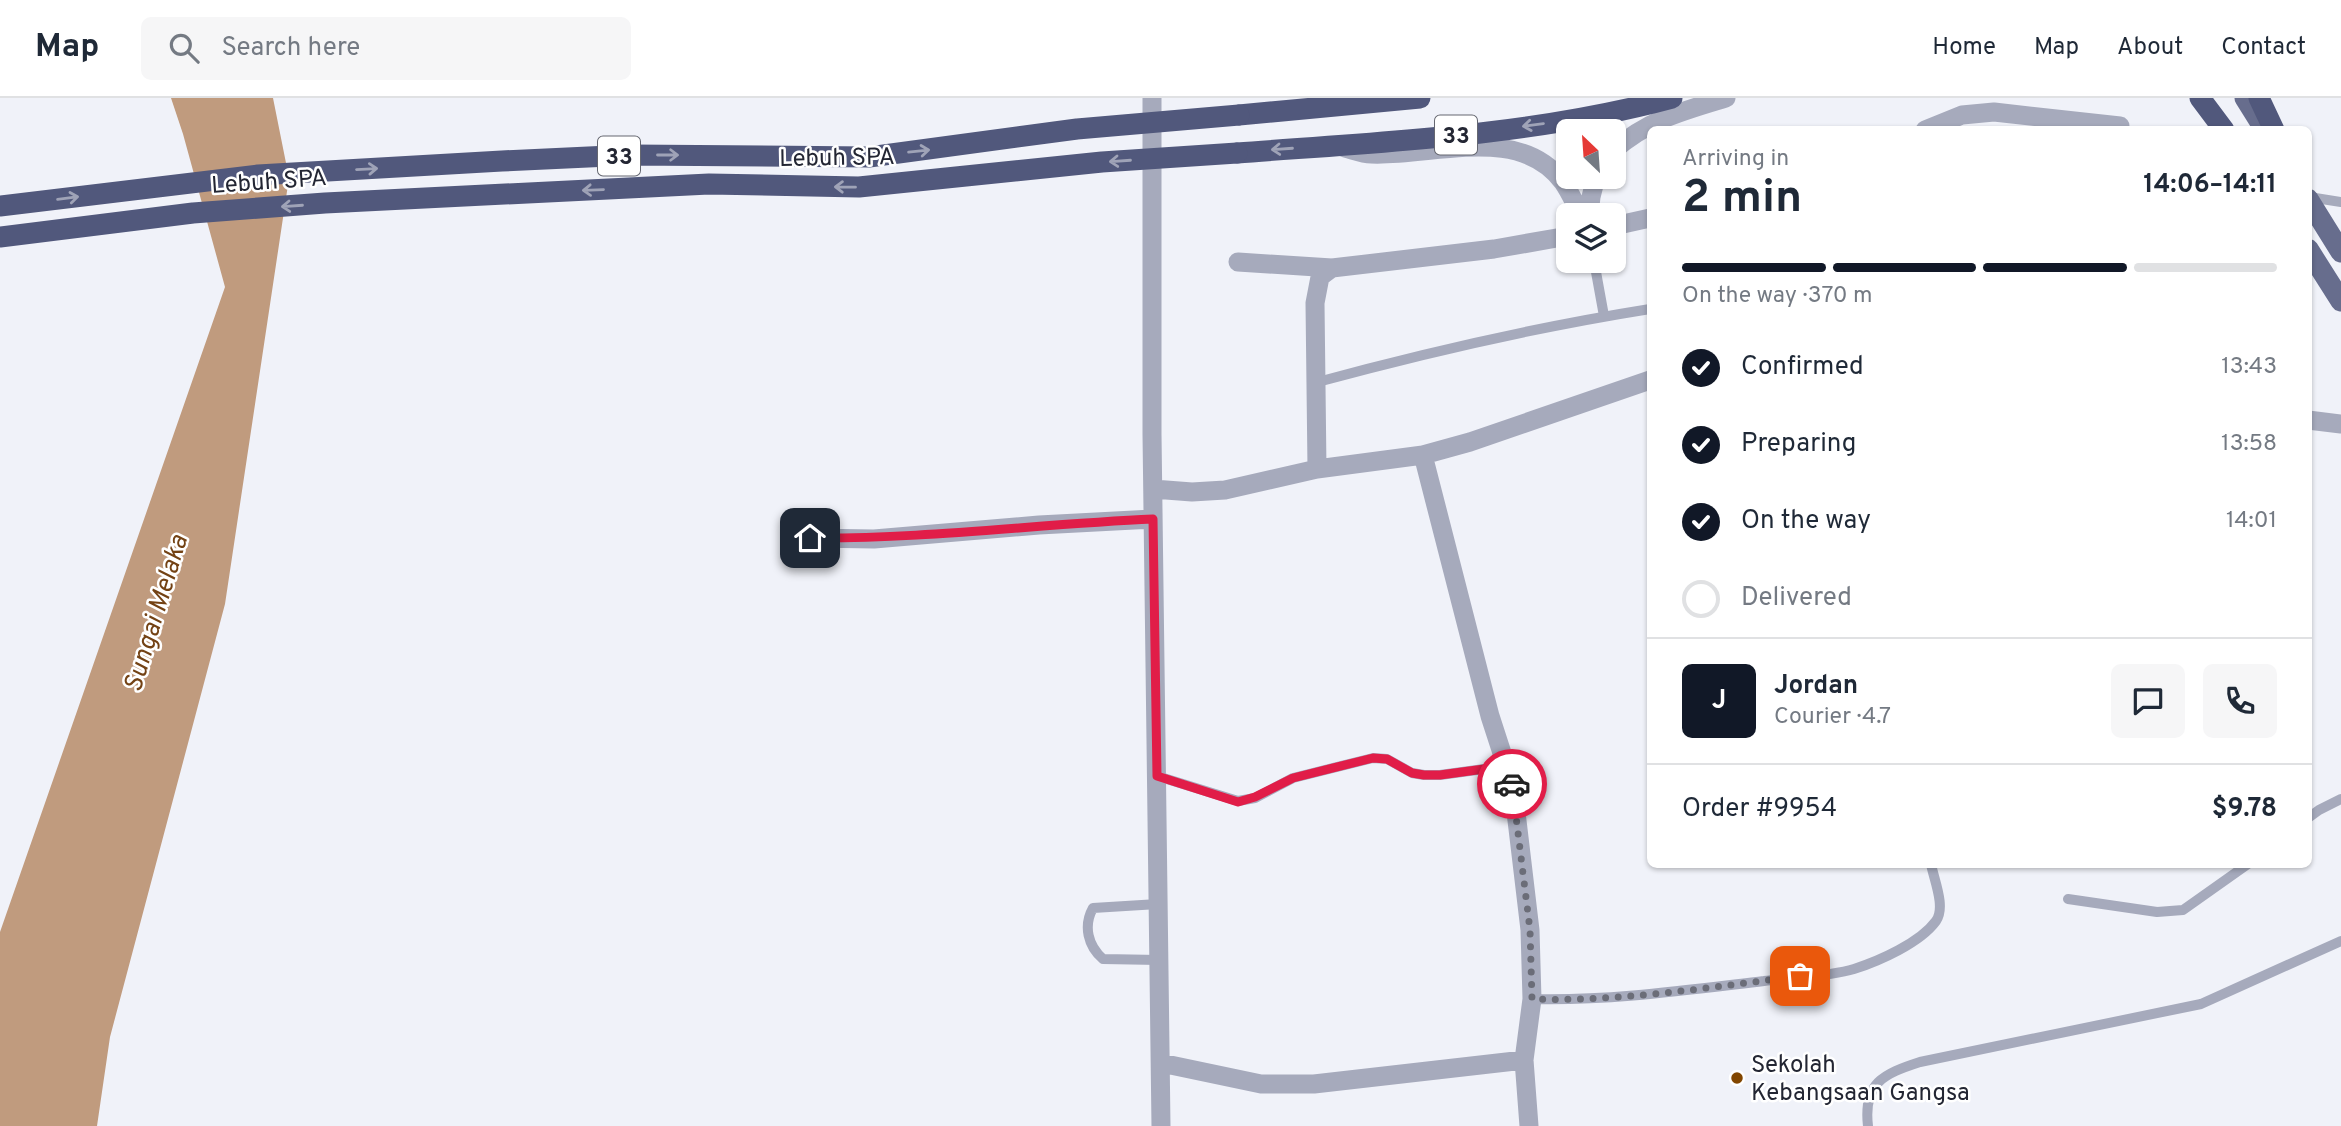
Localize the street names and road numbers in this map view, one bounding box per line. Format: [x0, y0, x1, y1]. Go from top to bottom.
road number: 33 [1435, 116, 1477, 154]
road number: 33 [598, 137, 640, 176]
street label: Lebuh SPA [779, 143, 895, 175]
street label: Lebuh SPA [210, 164, 328, 202]

